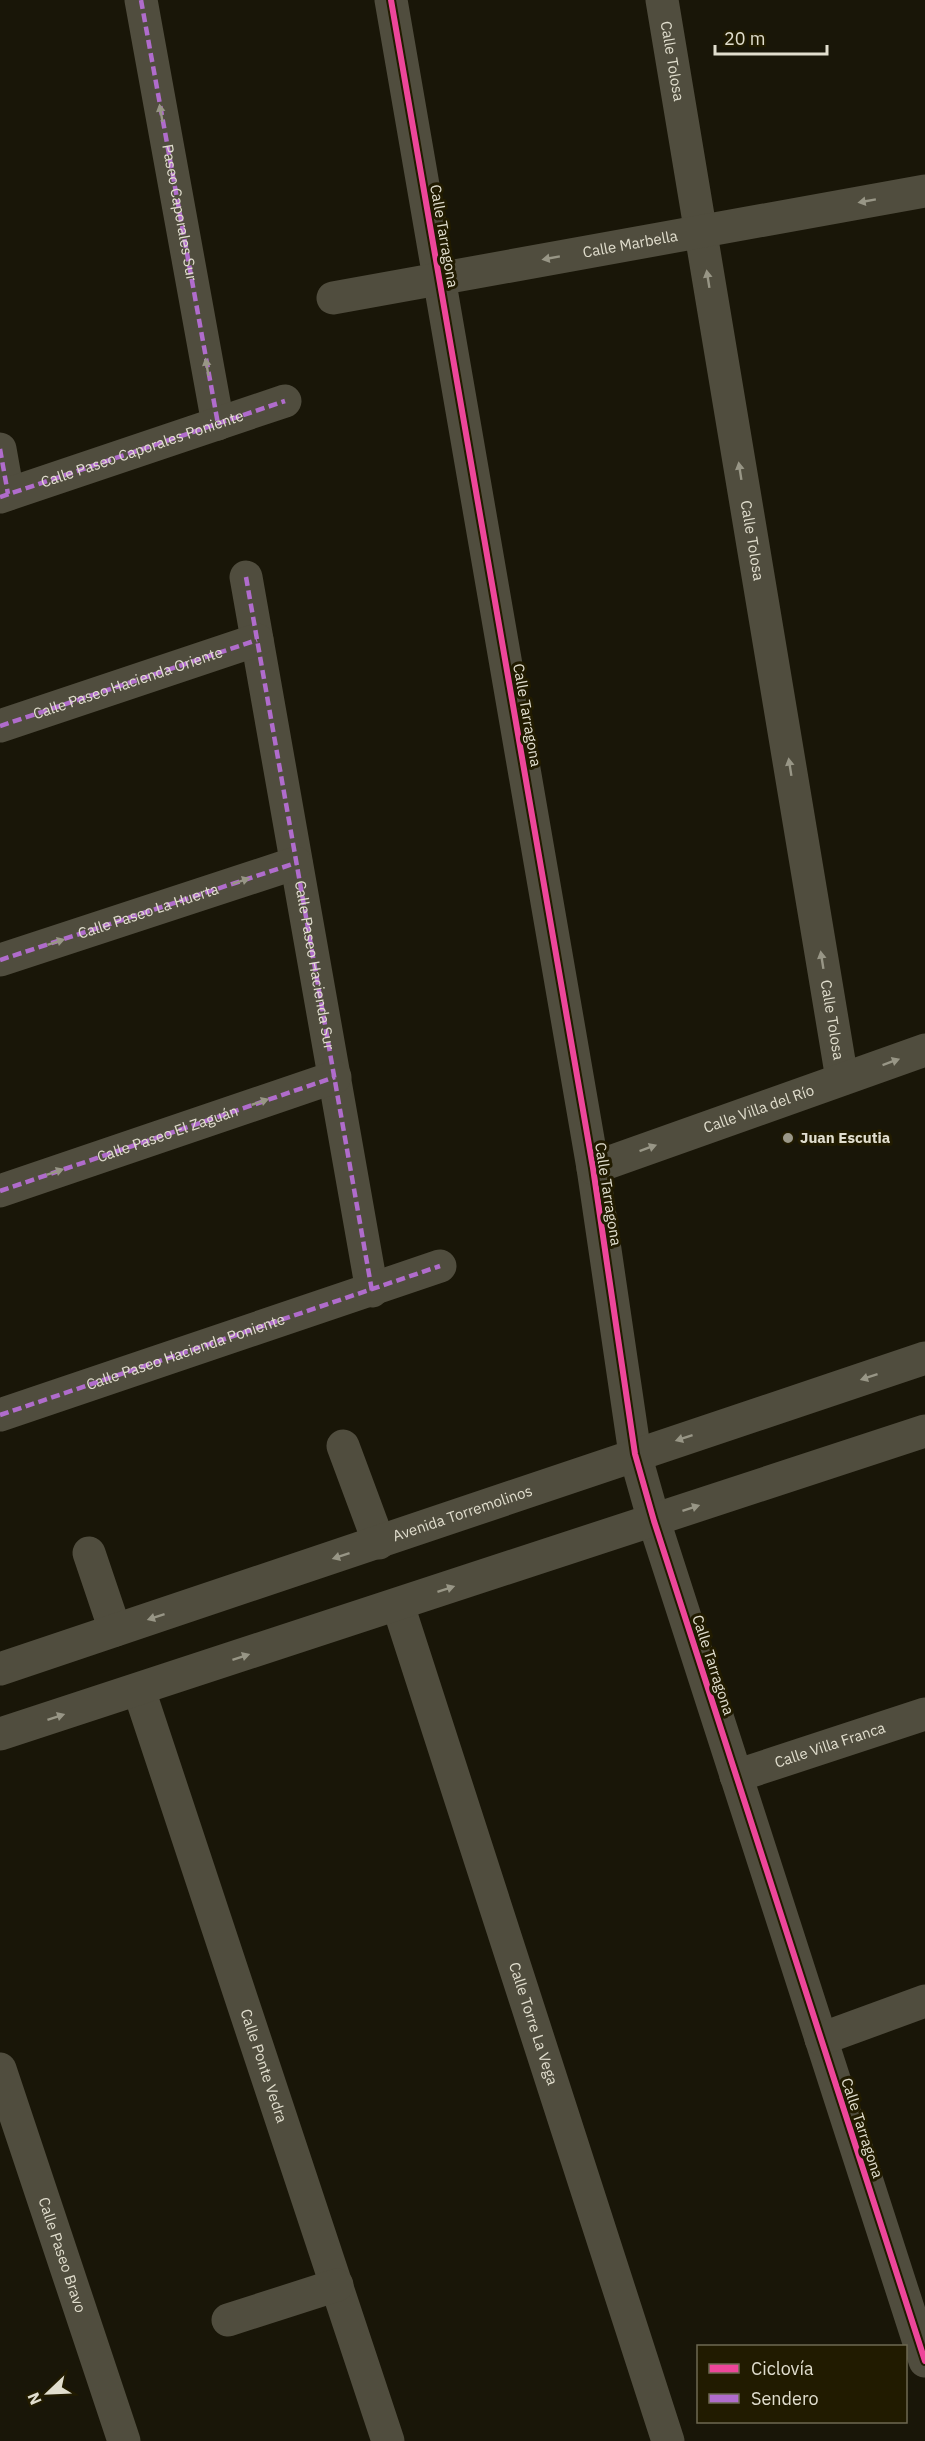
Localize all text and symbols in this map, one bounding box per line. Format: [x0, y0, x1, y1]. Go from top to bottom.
scale bar [715, 18, 828, 56]
street label: Calle Tolosa [657, 20, 689, 103]
text: 20 m [724, 27, 766, 50]
one-way arrow [156, 103, 165, 122]
street label: Paseo Caporales Sur [158, 143, 202, 283]
street label: Calle Tarragona [426, 183, 463, 289]
one-way arrow [858, 197, 877, 206]
street label: Calle Marbella [581, 226, 679, 262]
one-way arrow [542, 254, 561, 263]
one-way arrow [704, 269, 713, 288]
one-way arrow [202, 357, 211, 376]
street label: Calle Paseo Caporales Poniente [38, 406, 246, 492]
one-way arrow [736, 462, 745, 481]
street label: Calle Tolosa [737, 499, 769, 582]
street label: Calle Paseo Hacienda Oriente [31, 642, 225, 723]
street label: Calle Tarragona [509, 662, 546, 768]
one-way arrow [785, 758, 794, 777]
one-way arrow [232, 876, 250, 886]
street label: Calle Paseo La Huerta [75, 879, 221, 943]
street label: Calle Paseo Hacienda Sur [291, 879, 339, 1051]
one-way arrow [47, 937, 65, 946]
one-way arrow [817, 950, 826, 969]
street label: Calle Tolosa [817, 978, 849, 1061]
one-way arrow [882, 1056, 900, 1066]
street label: Calle Villa del Río [701, 1080, 817, 1137]
one-way arrow [251, 1097, 269, 1107]
street label: Calle Paseo El Zaguán [94, 1101, 240, 1166]
place label: Juan Escutia [800, 1128, 891, 1147]
marker: Juan Escutia [781, 1131, 795, 1145]
street label: Calle Tarragona [591, 1141, 626, 1247]
one-way arrow [639, 1143, 657, 1153]
one-way arrow [46, 1167, 64, 1176]
street label: Calle Paseo Hacienda Poniente [84, 1309, 287, 1394]
one-way arrow [860, 1372, 878, 1382]
one-way arrow [675, 1433, 693, 1443]
street label: Avenida Torremolinos [390, 1481, 535, 1545]
one-way arrow [682, 1503, 700, 1512]
one-way arrow [332, 1552, 350, 1561]
one-way arrow [437, 1584, 455, 1593]
street label: Calle Tarragona [688, 1612, 739, 1717]
one-way arrow [147, 1613, 165, 1622]
one-way arrow [232, 1651, 250, 1661]
one-way arrow [47, 1712, 65, 1721]
street label: Calle Villa Franca [772, 1718, 888, 1772]
street label: Calle Torre La Vega [505, 1960, 562, 2087]
street label: Calle Ponte Vedra [236, 2006, 292, 2125]
street label: Calle Tarragona [837, 2075, 888, 2180]
street label: Calle Paseo Bravo [34, 2195, 91, 2315]
legend [697, 2345, 907, 2423]
text: Ciclovía [751, 2357, 814, 2380]
north arrow [18, 2363, 78, 2423]
text: Sendero [751, 2387, 818, 2410]
text: N [23, 2390, 46, 2408]

